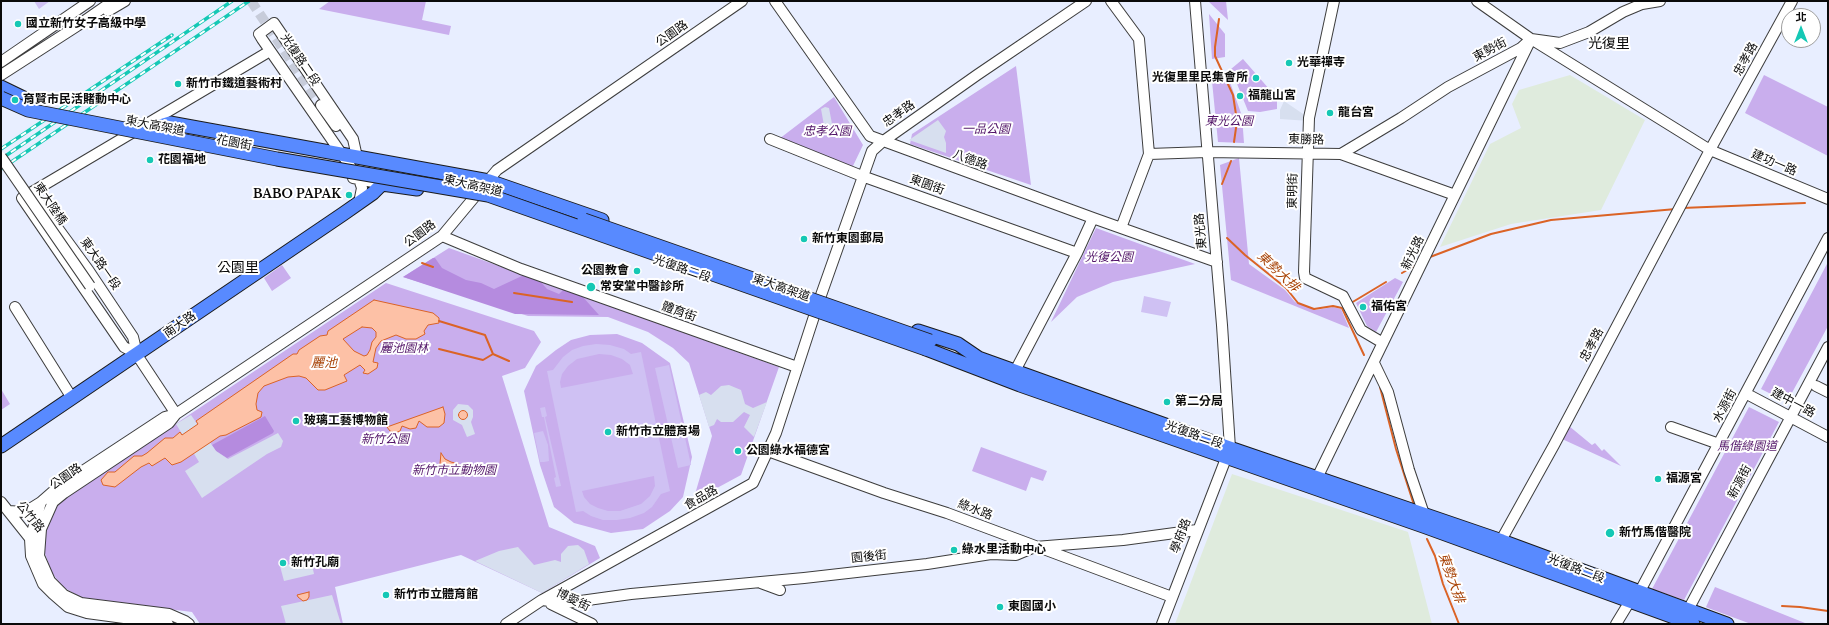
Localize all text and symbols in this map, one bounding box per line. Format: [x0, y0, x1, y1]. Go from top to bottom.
north arrow [1781, 8, 1821, 48]
text: 北 [1796, 10, 1807, 24]
place label: 國立新竹女子高級中學 [26, 17, 146, 31]
street label: 公園路 [653, 18, 691, 50]
marker: 國立新竹女子高級中學 [13, 19, 23, 29]
street label: 光復路二段 [277, 31, 323, 89]
street label: 東勢街 [1471, 35, 1509, 65]
district label: 光復里 [1588, 36, 1630, 52]
street label: 忠孝路 [1731, 40, 1761, 78]
place label: 光華禪寺 [1297, 56, 1345, 70]
marker: 光華禪寺 [1284, 58, 1294, 68]
place label: 光復里里民集會所 [1152, 71, 1248, 85]
marker: 光復里里民集會所 [1251, 73, 1261, 83]
place label: 新竹市鐵道藝術村 [186, 77, 282, 91]
marker: 新竹市鐵道藝術村 [173, 79, 183, 89]
place label: 福龍山宮 [1248, 89, 1296, 103]
marker: 福龍山宮 [1235, 91, 1245, 101]
place label: 育賢市民活賭動中心 [23, 93, 131, 107]
marker: 育賢市民活賭動中心 [10, 95, 20, 105]
street label: 忠孝路 [880, 98, 918, 130]
place label: 龍台宮 [1338, 106, 1374, 120]
marker: 龍台宮 [1325, 108, 1335, 118]
street label: 東大高架道 [124, 113, 186, 139]
park label: 東光公園 [1205, 115, 1253, 129]
park label: 一品公園 [962, 123, 1010, 137]
park label: 忠孝公園 [803, 125, 851, 139]
street label: 花園街 [215, 132, 253, 154]
street label: 東勝路 [1288, 132, 1324, 148]
street label: 八德路 [951, 147, 989, 173]
street label: 建功一路 [1749, 147, 1799, 179]
place label: 花園福地 [158, 153, 206, 167]
marker: 花園福地 [145, 155, 155, 165]
street label: 東大高架道 [442, 172, 504, 200]
street label: 東園街 [908, 172, 946, 198]
street label: 東明街 [1285, 173, 1301, 209]
street label: 東大陸橋 [31, 180, 69, 228]
place label: BABO PAPAK [253, 188, 341, 202]
marker: BABO PAPAK [344, 190, 354, 200]
street label: 東光路 [1192, 212, 1210, 250]
street label: 公園路 [401, 217, 439, 251]
place label: 新竹東園郵局 [812, 232, 884, 246]
marker: 新竹東園郵局 [799, 234, 809, 244]
street label: 新光路 [1399, 234, 1427, 272]
street label: 東大路一段 [77, 235, 123, 293]
water label: 東勢大排 [1254, 249, 1302, 295]
park label: 光復公園 [1085, 251, 1133, 265]
street label: 光復路二段 [651, 252, 713, 286]
district label: 公園里 [217, 260, 259, 276]
place label: 公園教會 [581, 264, 629, 278]
marker: 公園教會 [632, 266, 642, 276]
street label: 東大高架道 [750, 271, 812, 305]
place label: 常安堂中醫診所 [600, 280, 684, 294]
marker: 常安堂中醫診所 [585, 281, 597, 293]
street label: 體育街 [660, 299, 698, 325]
place label: 福佑宮 [1371, 300, 1407, 314]
marker: 福佑宮 [1358, 302, 1368, 312]
street label: 南大路 [161, 309, 199, 341]
street label: 忠孝路 [1577, 326, 1607, 364]
park label: 麗池園林 [380, 342, 428, 356]
water label: 麗池 [311, 355, 337, 371]
street label: 建中一路 [1768, 385, 1818, 421]
street label: 水源街 [1710, 387, 1740, 425]
place label: 第二分局 [1175, 395, 1223, 409]
marker: 第二分局 [1162, 397, 1172, 407]
place label: 玻璃工藝博物館 [304, 414, 388, 428]
marker: 玻璃工藝博物館 [291, 416, 301, 426]
street label: 光復路二段 [1163, 418, 1225, 452]
place label: 新竹市立體育場 [616, 425, 700, 439]
marker: 新竹市立體育場 [603, 427, 613, 437]
park label: 新竹公園 [361, 433, 409, 447]
park label: 馬偕綠園道 [1717, 440, 1777, 454]
place label: 公園綠水福德宮 [746, 444, 830, 458]
marker: 公園綠水福德宮 [733, 446, 743, 456]
street label: 公園路 [47, 461, 85, 493]
street label: 新源街 [1725, 463, 1755, 501]
park label: 新竹市立動物園 [412, 464, 496, 478]
place label: 福源宮 [1666, 472, 1702, 486]
marker: 福源宮 [1653, 474, 1663, 484]
street label: 食品路 [682, 483, 720, 513]
street label: 綠水路 [956, 497, 994, 523]
street label: 公竹路 [13, 498, 47, 536]
street label: 學府路 [1168, 517, 1194, 555]
place label: 新竹馬偕醫院 [1619, 526, 1691, 540]
marker: 新竹馬偕醫院 [1604, 527, 1616, 539]
place label: 綠水里活動中心 [962, 543, 1046, 557]
marker: 綠水里活動中心 [949, 545, 959, 555]
street label: 園後街 [850, 548, 888, 566]
water label: 東勢大排 [1435, 551, 1467, 605]
street label: 光復路二段 [1545, 552, 1607, 586]
place label: 新竹孔廟 [291, 556, 339, 570]
marker: 新竹孔廟 [278, 558, 288, 568]
street label: 博愛街 [554, 586, 592, 614]
place label: 新竹市立體育館 [394, 588, 478, 602]
marker: 新竹市立體育館 [381, 590, 391, 600]
place label: 東園國小 [1008, 600, 1056, 614]
marker: 東園國小 [995, 602, 1005, 612]

